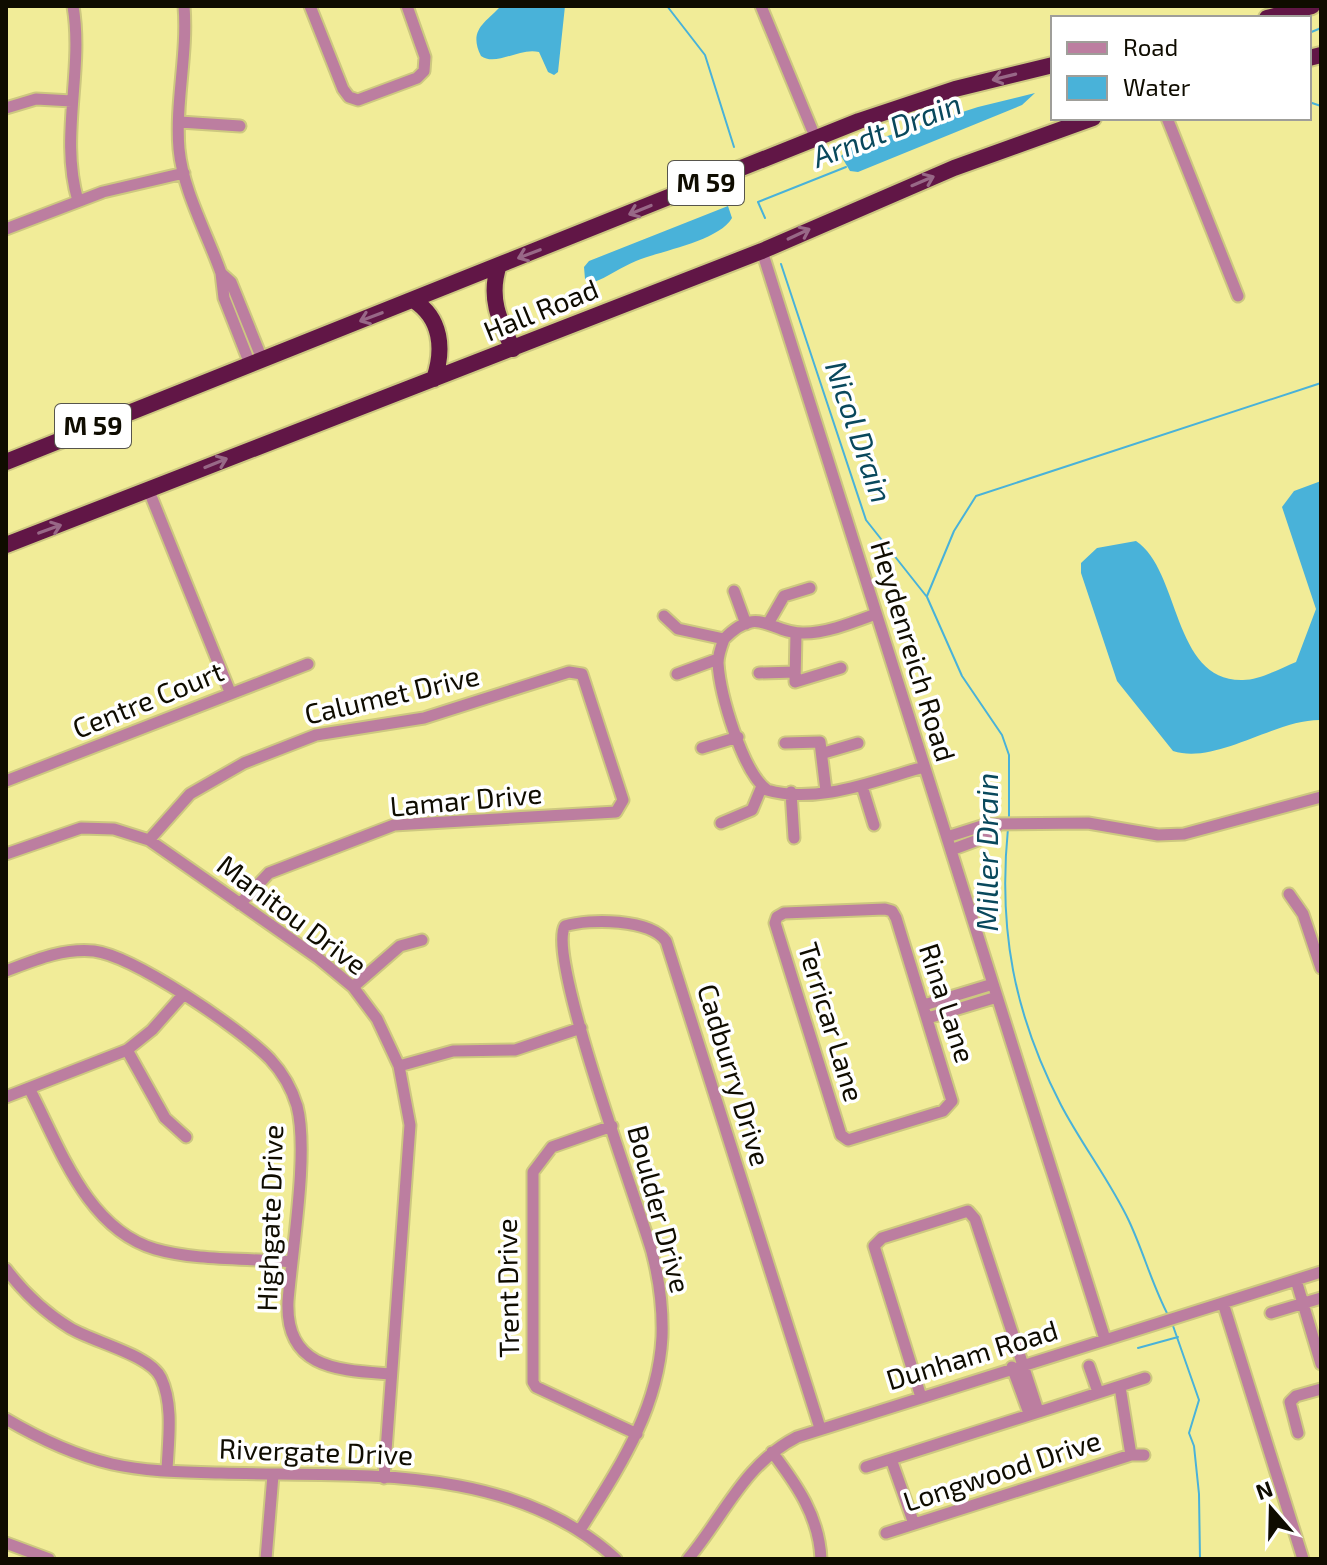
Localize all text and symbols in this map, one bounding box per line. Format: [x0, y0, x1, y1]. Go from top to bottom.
legend [1051, 16, 1311, 120]
text: Road [1123, 32, 1178, 61]
one-way arrow [991, 70, 1017, 85]
text: Water [1123, 72, 1191, 101]
water label: Arndt Drain [806, 84, 966, 174]
road number: M 59 [668, 161, 744, 205]
one-way arrow [910, 173, 935, 187]
one-way arrow [628, 204, 653, 218]
one-way arrow [787, 226, 811, 241]
one-way arrow [517, 248, 542, 262]
street label: Hall Road [478, 271, 603, 347]
one-way arrow [359, 311, 384, 325]
water label: Nicol Drain [819, 356, 901, 507]
road number: M 59 [55, 404, 131, 448]
one-way arrow [203, 455, 228, 470]
one-way arrow [37, 521, 62, 535]
street label: Heydenreich Road [864, 536, 964, 765]
street label: Centre Court [67, 653, 228, 745]
street label: Calumet Drive [301, 657, 483, 731]
water label: Miller Drain [968, 773, 1004, 931]
street label: Lamar Drive [388, 775, 544, 823]
street label: Manitou Drive [211, 847, 374, 981]
street label: Terricar Lane [792, 938, 872, 1105]
street label: Rina Lane [913, 939, 983, 1067]
street label: Cadburry Drive [691, 980, 779, 1170]
street label: Boulder Drive [621, 1121, 699, 1296]
street label: Highgate Drive [249, 1124, 289, 1312]
street label: Trent Drive [489, 1218, 525, 1358]
street label: Dunham Road [882, 1312, 1062, 1396]
street label: Longwood Drive [899, 1422, 1105, 1518]
street label: Rivergate Drive [218, 1431, 414, 1471]
north arrow [1231, 1469, 1311, 1549]
text: N [1252, 1474, 1276, 1504]

